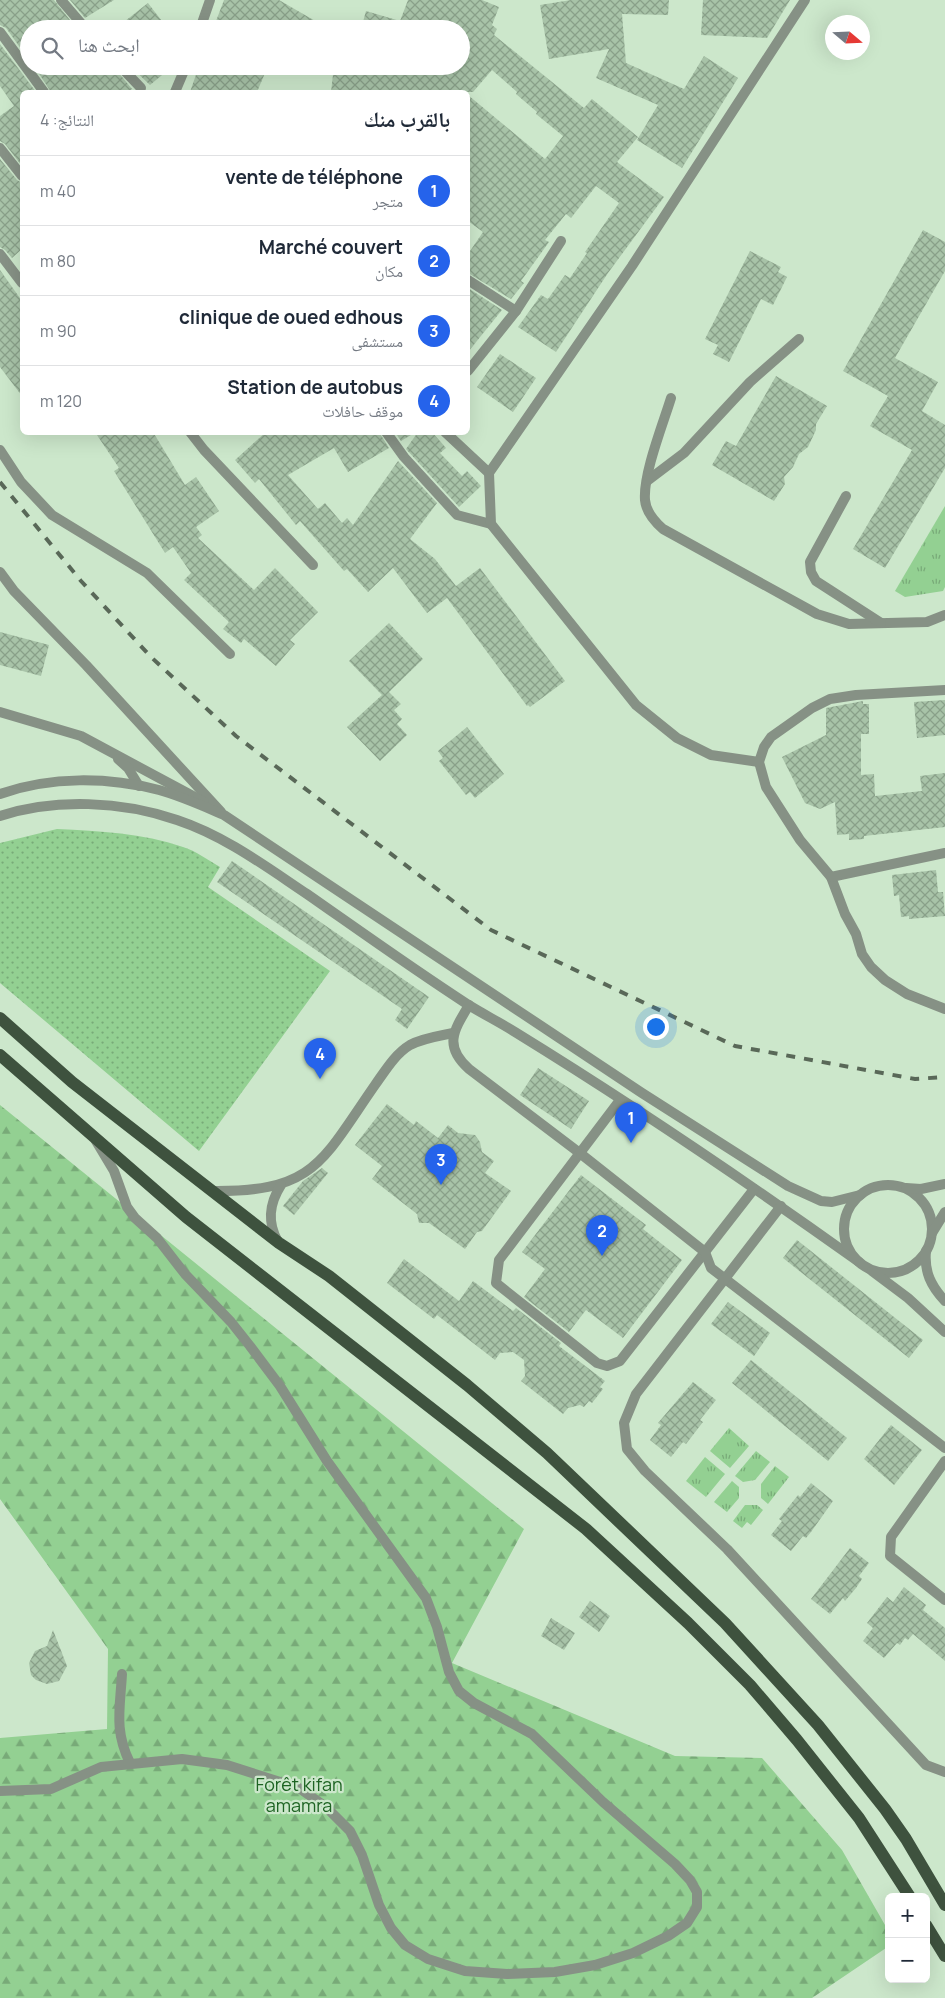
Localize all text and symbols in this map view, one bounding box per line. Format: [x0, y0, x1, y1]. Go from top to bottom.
north arrow [825, 15, 870, 60]
search box [20, 20, 470, 75]
text: ابحث هنا [78, 32, 140, 58]
icon: search [38, 34, 66, 62]
text: بالقرب منك [364, 105, 450, 133]
text: النتائج: 4 [40, 109, 94, 131]
text: vente de téléphone [225, 164, 403, 190]
text: 40 m [40, 180, 76, 202]
text: 1 [431, 180, 438, 202]
text: متجر [373, 190, 403, 212]
text: Marché couvert [259, 234, 403, 260]
text: 80 m [40, 250, 76, 272]
text: 2 [429, 250, 439, 272]
text: مكان [375, 260, 403, 282]
text: clinique de oued edhous [179, 304, 403, 330]
text: 90 m [40, 320, 76, 342]
text: 3 [429, 320, 439, 342]
text: مستشفى [352, 330, 403, 352]
text: Station de autobus [227, 374, 403, 400]
text: 120 m [40, 390, 82, 412]
text: 4 [429, 390, 439, 412]
text: موقف حافلات [322, 400, 403, 422]
your location [643, 1014, 669, 1040]
pin: 4 [304, 1038, 336, 1079]
pin: 1 [615, 1102, 647, 1143]
pin: 3 [425, 1144, 457, 1185]
pin: 2 [586, 1215, 618, 1256]
park label: Forêt kifan amamra [255, 1772, 343, 1817]
map controls [885, 1893, 930, 1983]
button: + [885, 1893, 930, 1938]
button: − [885, 1938, 930, 1983]

